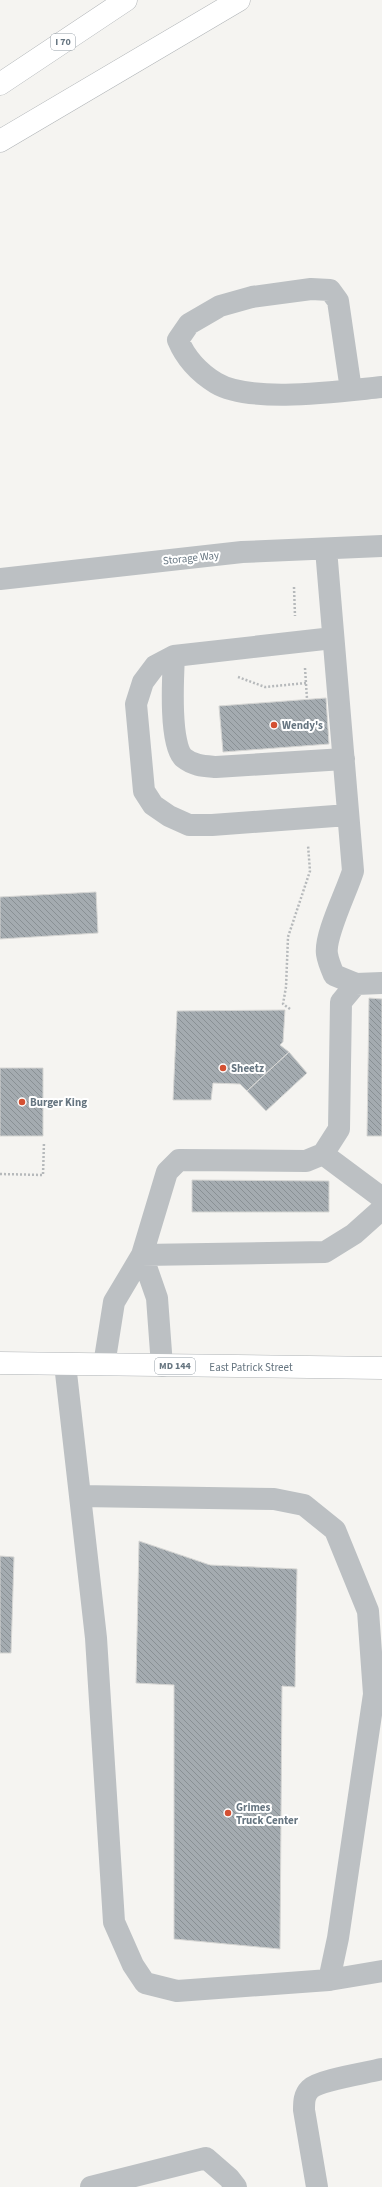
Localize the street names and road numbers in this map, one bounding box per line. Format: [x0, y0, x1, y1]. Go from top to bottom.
road number: I 70 [51, 34, 75, 50]
street label: Storage Way [162, 548, 220, 568]
road number: MD 144 [155, 1358, 195, 1374]
street label: East Patrick Street [209, 1360, 293, 1375]

